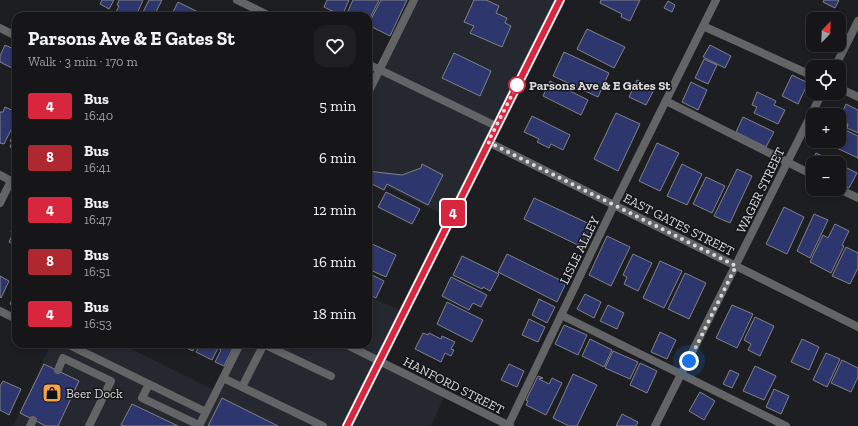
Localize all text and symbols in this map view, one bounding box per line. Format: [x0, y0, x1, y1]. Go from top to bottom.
north arrow [806, 12, 846, 52]
map controls [806, 12, 846, 196]
button: heart [314, 25, 356, 67]
text: Parsons Ave & E Gates St [28, 27, 235, 50]
text: Walk · 3 min · 170 m [28, 54, 138, 69]
button: locate [806, 60, 846, 100]
marker: Parsons Ave & E Gates St [508, 76, 526, 94]
place label: Parsons Ave & E Gates St [529, 78, 671, 93]
text: Bus [84, 90, 109, 108]
text: 4 [46, 97, 54, 114]
text: 5 min [319, 97, 356, 115]
text: 16:40 [84, 108, 113, 123]
button: + [806, 108, 846, 148]
text: Bus [84, 142, 109, 160]
street label: WAGER STREET [733, 145, 788, 235]
text: 8 [46, 149, 54, 166]
text: 6 min [319, 149, 356, 167]
button: − [806, 156, 846, 196]
text: 16:41 [84, 160, 111, 175]
street label: EAST GATES STREET [621, 190, 737, 259]
text: Bus [84, 194, 109, 212]
line badge: 4 [440, 200, 466, 226]
text: 4 [46, 201, 54, 218]
text: 12 min [313, 201, 356, 219]
text: 4 [449, 204, 457, 221]
text: 16:47 [84, 212, 112, 227]
street label: LISLE ALLEY [557, 214, 602, 287]
text: Bus [84, 246, 109, 264]
text: 8 [46, 253, 54, 270]
text: 16 min [313, 253, 356, 271]
text: 16:51 [84, 264, 110, 279]
text: Bus [84, 298, 109, 316]
text: 4 [46, 305, 54, 322]
text: 18 min [313, 305, 356, 323]
text: 16:53 [84, 316, 112, 331]
your location [679, 351, 699, 371]
street label: HANFORD STREET [401, 354, 507, 417]
shop icon: Beer Dock [41, 382, 63, 404]
place label: Beer Dock [66, 386, 123, 401]

